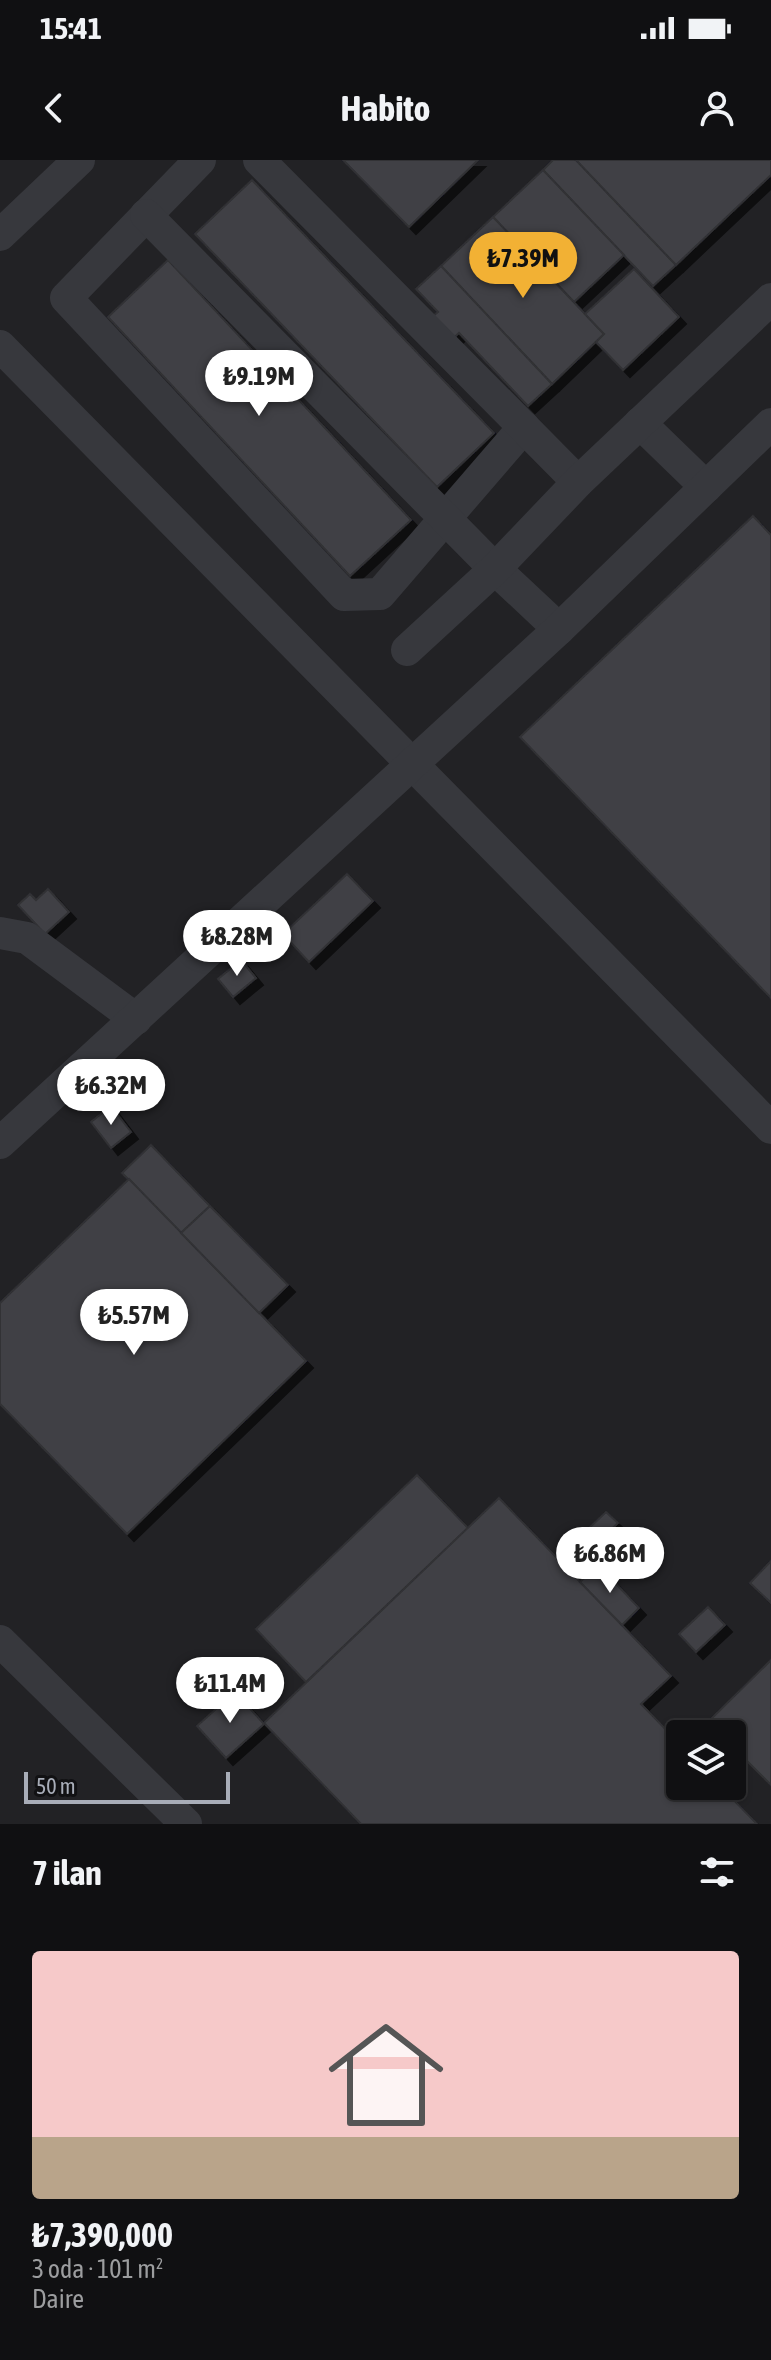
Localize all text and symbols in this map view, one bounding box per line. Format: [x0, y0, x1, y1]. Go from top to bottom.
text: 15:41 [40, 11, 102, 45]
icon: back [32, 86, 76, 130]
icon: person [695, 86, 739, 130]
text: Habito [341, 87, 430, 129]
pin: ₺7.39M [458, 232, 588, 300]
text: ₺7.39M [487, 243, 559, 273]
pin: ₺9.19M [194, 350, 324, 418]
text: ₺9.19M [223, 361, 295, 391]
pin: ₺8.28M [172, 910, 302, 978]
text: ₺8.28M [201, 921, 273, 951]
pin: ₺6.32M [46, 1059, 176, 1127]
text: ₺6.32M [75, 1070, 147, 1100]
pin: ₺5.57M [69, 1289, 199, 1357]
text: ₺5.57M [98, 1300, 170, 1330]
pin: ₺6.86M [545, 1527, 675, 1595]
text: ₺6.86M [574, 1538, 646, 1568]
pin: ₺11.4M [165, 1657, 295, 1725]
text: ₺11.4M [194, 1668, 266, 1698]
map controls [666, 1720, 746, 1800]
button: layers [666, 1720, 746, 1800]
scale bar [24, 1768, 230, 1804]
text: 50 m [36, 1773, 76, 1799]
icon: filters [695, 1850, 739, 1894]
text: 7 ilan [32, 1853, 102, 1892]
icon: home [314, 2003, 458, 2147]
text: ₺7,390,000 [32, 2215, 173, 2254]
text: 3 oda · 101 m² [32, 2254, 163, 2284]
text: Daire [32, 2284, 84, 2314]

